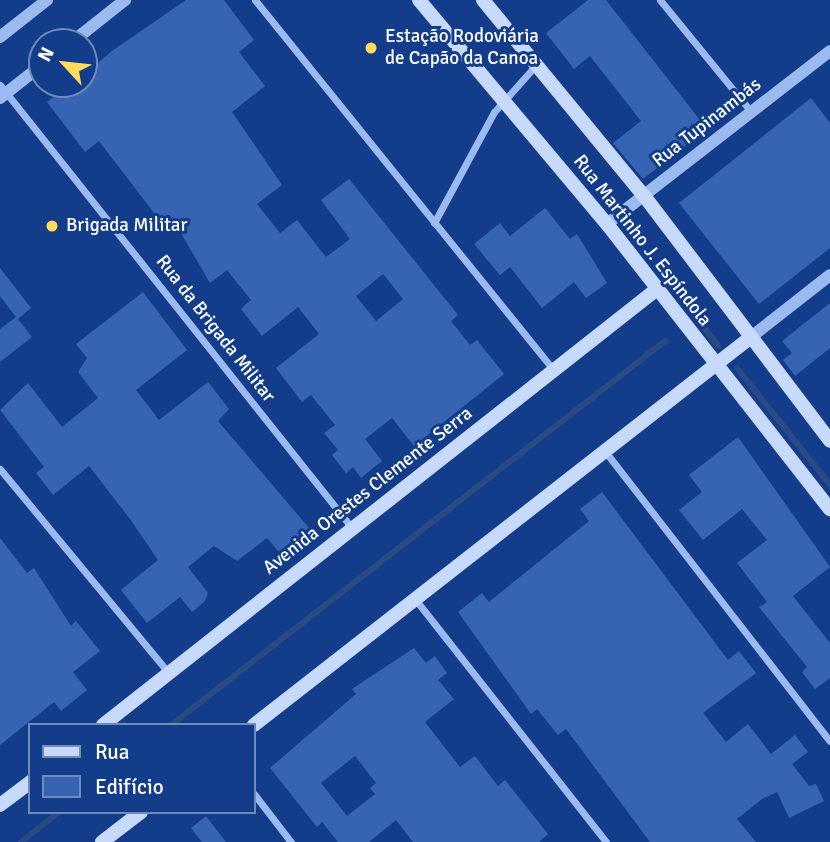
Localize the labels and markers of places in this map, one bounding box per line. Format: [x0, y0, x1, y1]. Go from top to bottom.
place label: Estação Rodoviária de Capão da Canoa [385, 26, 539, 70]
marker: Estação Rodoviária de Capão da Canoa [363, 40, 379, 56]
place label: Brigada Militar [66, 215, 187, 237]
marker: Brigada Militar [44, 218, 60, 234]

